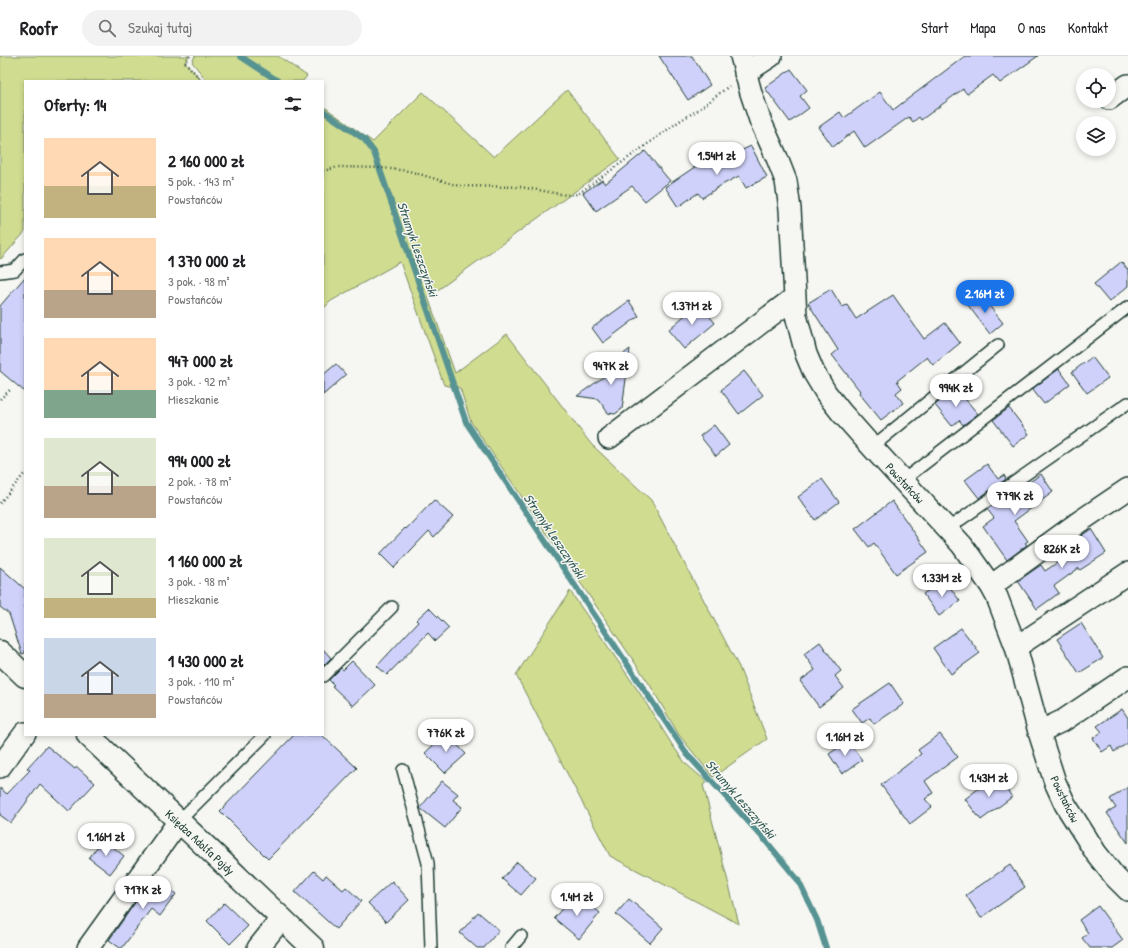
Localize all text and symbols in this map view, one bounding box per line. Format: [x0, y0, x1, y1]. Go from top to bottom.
search box [82, 10, 362, 46]
text: Roofr [20, 15, 58, 41]
icon: search [96, 17, 118, 39]
text: Szukaj tutaj [128, 17, 192, 38]
text: Start [921, 18, 948, 37]
text: Mapa [970, 18, 996, 37]
text: O nas [1018, 18, 1046, 37]
text: Kontakt [1068, 18, 1108, 37]
map controls [1076, 68, 1116, 156]
button: locate [1076, 68, 1116, 108]
text: Oferty: 14 [44, 93, 106, 116]
icon: filters [282, 93, 304, 115]
button: layers [1076, 116, 1116, 156]
pin: 1.54M zł [676, 142, 758, 176]
text: 1.54M zł [697, 146, 737, 164]
text: 2 160 000 zł [168, 149, 245, 172]
icon: home [76, 154, 124, 202]
text: 5 pok. · 143 m² [168, 172, 234, 190]
text: Powstańców [168, 190, 222, 208]
water label: Strumyk Leszczyński [393, 199, 443, 300]
text: 1 370 000 zł [168, 249, 246, 272]
icon: home [76, 254, 124, 302]
text: 3 pok. · 98 m² [168, 272, 230, 290]
pin: 2.16M zł [944, 280, 1026, 314]
text: 2.16M zł [965, 284, 1005, 302]
text: Powstańców [168, 290, 222, 308]
pin: 1.37M zł [651, 292, 733, 326]
text: 1.37M zł [672, 296, 713, 314]
text: 947 000 zł [168, 349, 233, 372]
pin: 947K zł [574, 352, 648, 386]
icon: home [76, 354, 124, 402]
text: 947K zł [593, 356, 629, 374]
text: 3 pok. · 92 m² [168, 372, 230, 390]
pin: 994K zł [919, 374, 993, 408]
text: 994K zł [939, 378, 973, 396]
text: Mieszkanie [168, 390, 219, 408]
text: 994 000 zł [168, 449, 231, 472]
icon: home [76, 454, 124, 502]
street label: Powstańców [882, 459, 929, 507]
text: 2 pok. · 78 m² [168, 472, 232, 490]
pin: 779K zł [978, 482, 1052, 516]
text: 779K zł [996, 486, 1034, 504]
text: Powstańców [168, 490, 222, 508]
water label: Strumyk Leszczyński [520, 490, 591, 583]
pin: 826K zł [1025, 535, 1099, 569]
text: 826K zł [1043, 539, 1081, 557]
text: 1 160 000 zł [168, 549, 243, 572]
icon: home [76, 554, 124, 602]
pin: 1.33M zł [901, 564, 983, 598]
text: 1.33M zł [922, 568, 962, 586]
text: 3 pok. · 98 m² [168, 572, 230, 590]
text: Mieszkanie [168, 590, 219, 608]
text: 1 430 000 zł [168, 649, 244, 672]
icon: home [76, 654, 124, 702]
text: 3 pok. · 110 m² [168, 672, 234, 690]
text: Powstańców [168, 690, 222, 708]
pin: 776K zł [409, 719, 483, 753]
text: 776K zł [427, 723, 465, 741]
pin: 1.16M zł [804, 723, 886, 757]
text: 1.16M zł [826, 727, 864, 745]
water label: Strumyk Leszczyński [702, 756, 781, 843]
pin: 1.43M zł [948, 764, 1030, 798]
text: 1.43M zł [969, 768, 1009, 786]
street label: Powstańców [1046, 773, 1084, 826]
street label: Księdza Adolfa Pojdy [162, 805, 238, 879]
pin: 1.16M zł [65, 823, 147, 857]
text: 1.16M zł [87, 827, 125, 845]
pin: 717K zł [106, 876, 180, 910]
text: 717K zł [124, 880, 162, 898]
pin: 1.4M zł [540, 883, 614, 917]
text: 1.4M zł [560, 887, 594, 905]

